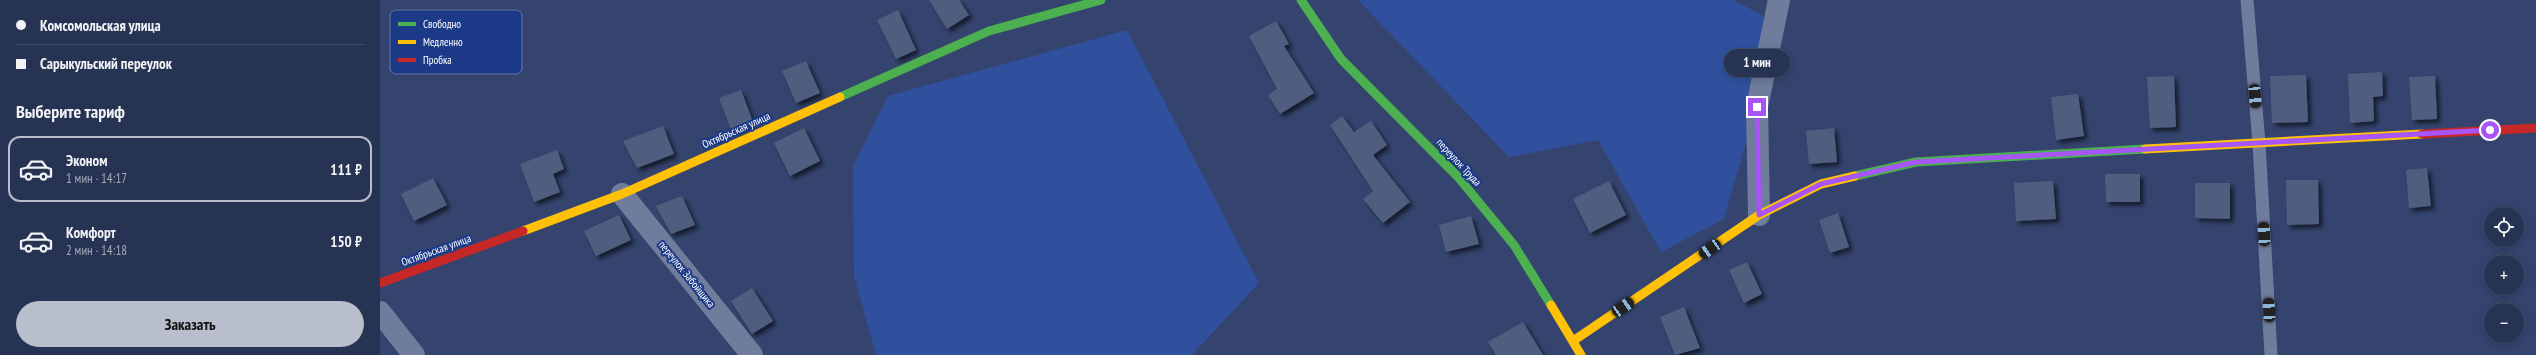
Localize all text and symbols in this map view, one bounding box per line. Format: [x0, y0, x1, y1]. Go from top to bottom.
legend [390, 10, 522, 74]
text: Комсомольская улица [40, 16, 161, 35]
text: Свободно [423, 17, 461, 31]
text: Медленно [423, 35, 463, 49]
callout: 1 мин [1724, 49, 1790, 77]
text: Пробка [423, 53, 452, 67]
text: Сарыкульский переулок [40, 54, 172, 73]
text: 1 мин [1743, 54, 1771, 71]
car [2248, 84, 2262, 108]
route end [1748, 98, 1766, 116]
text: Выберите тариф [16, 100, 125, 123]
street label: Октябрьская улица [700, 109, 772, 151]
route start [2481, 121, 2499, 139]
street label: переулок Труда [1433, 135, 1485, 189]
icon: car [18, 151, 54, 187]
text: Эконом [66, 151, 107, 170]
text: 111 ₽ [330, 160, 362, 179]
text: 1 мин · 14:17 [66, 170, 127, 187]
map controls [2484, 207, 2524, 343]
button: locate [2484, 207, 2524, 247]
car [2257, 222, 2271, 246]
icon: car [18, 223, 54, 259]
text: Комфорт [66, 223, 116, 242]
street label: Октябрьская улица [399, 231, 473, 269]
text: 150 ₽ [330, 232, 362, 251]
car [1697, 237, 1723, 261]
street label: переулок Забойщика [656, 238, 718, 310]
text: 2 мин · 14:18 [66, 242, 127, 259]
button: + [2484, 255, 2524, 295]
car [1610, 295, 1636, 319]
car [2262, 298, 2276, 322]
button: Заказать [16, 301, 364, 347]
button: − [2484, 303, 2524, 343]

